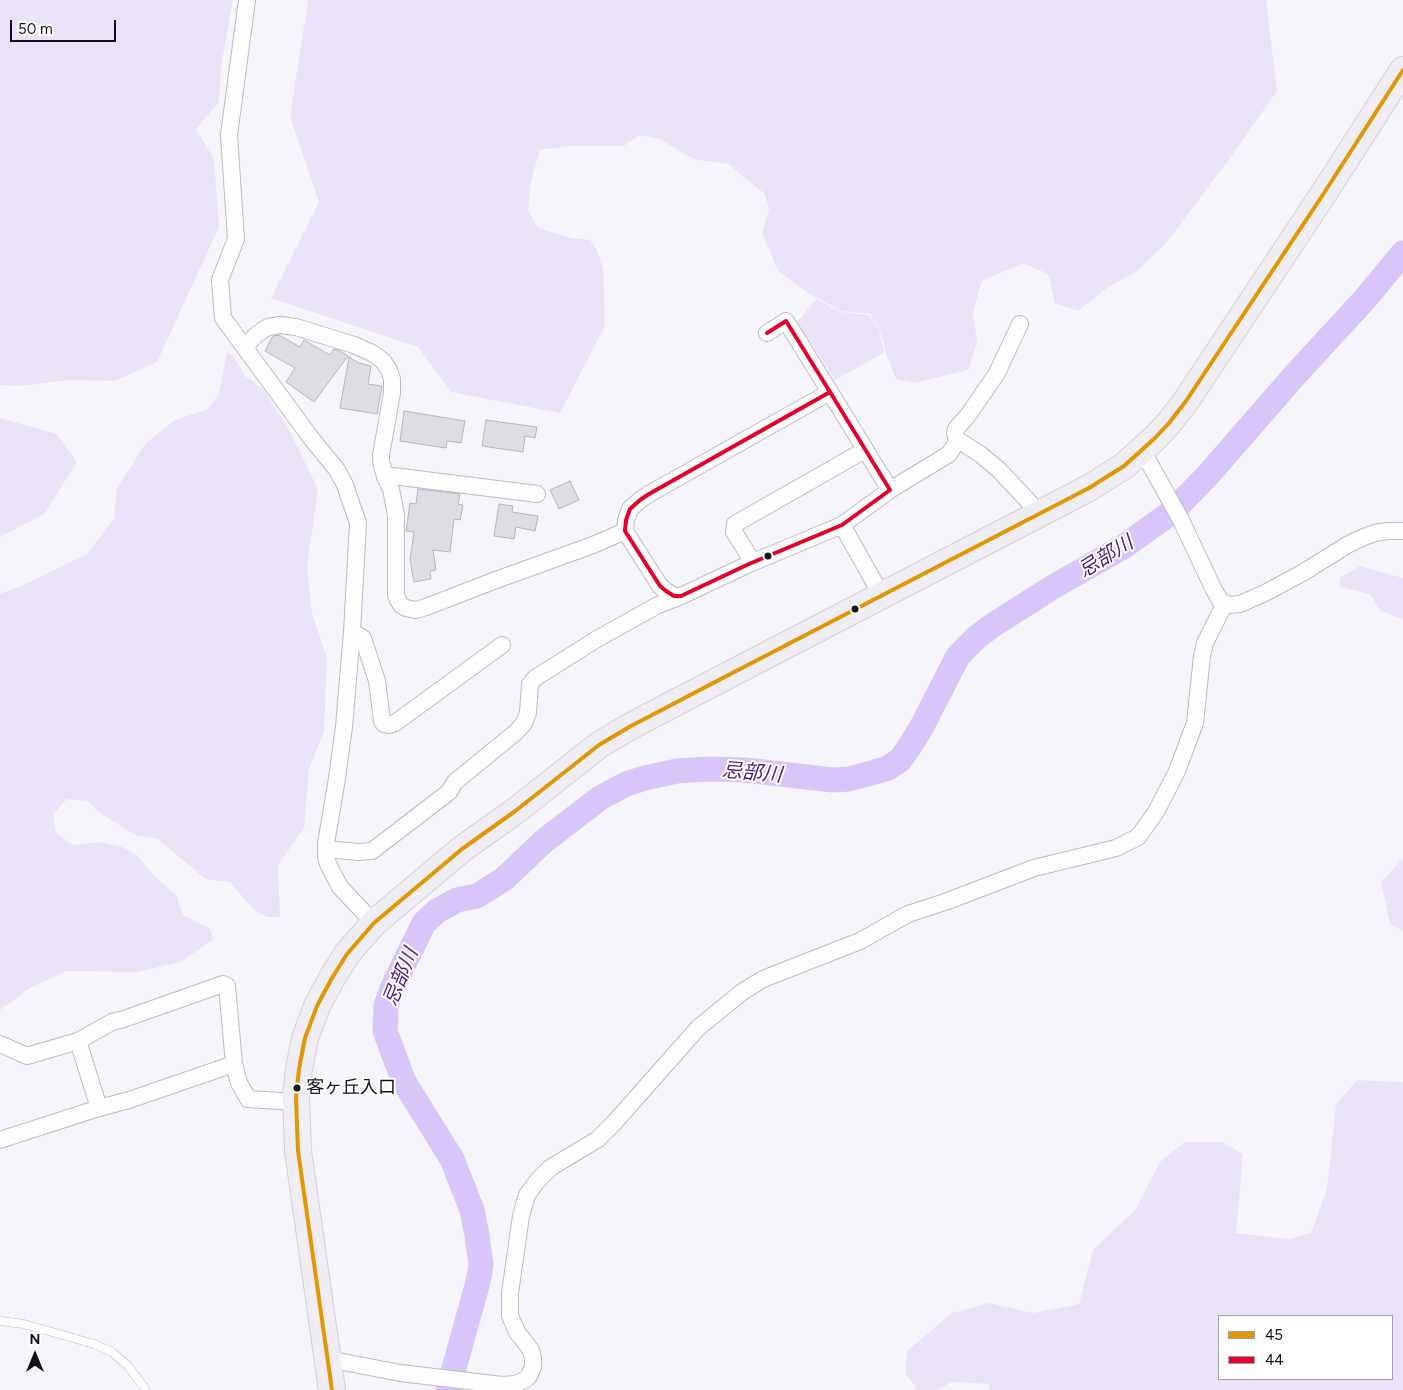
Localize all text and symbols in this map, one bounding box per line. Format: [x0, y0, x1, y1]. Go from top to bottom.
scale bar [12, 10, 119, 42]
text: 50 m [18, 20, 53, 38]
water label: 忌部川 [1074, 531, 1138, 583]
unlabelled marker [763, 551, 773, 561]
unlabelled marker [850, 604, 860, 614]
water label: 忌部川 [721, 758, 783, 788]
water label: 忌部川 [379, 945, 423, 1009]
place label: 客ヶ丘入口 [306, 1077, 396, 1099]
marker: 客ヶ丘入口 [292, 1083, 302, 1093]
legend [1218, 1315, 1393, 1380]
text: 45 [1265, 1326, 1283, 1344]
north arrow [10, 1330, 60, 1380]
text: N [30, 1331, 40, 1348]
text: 44 [1265, 1351, 1284, 1369]

